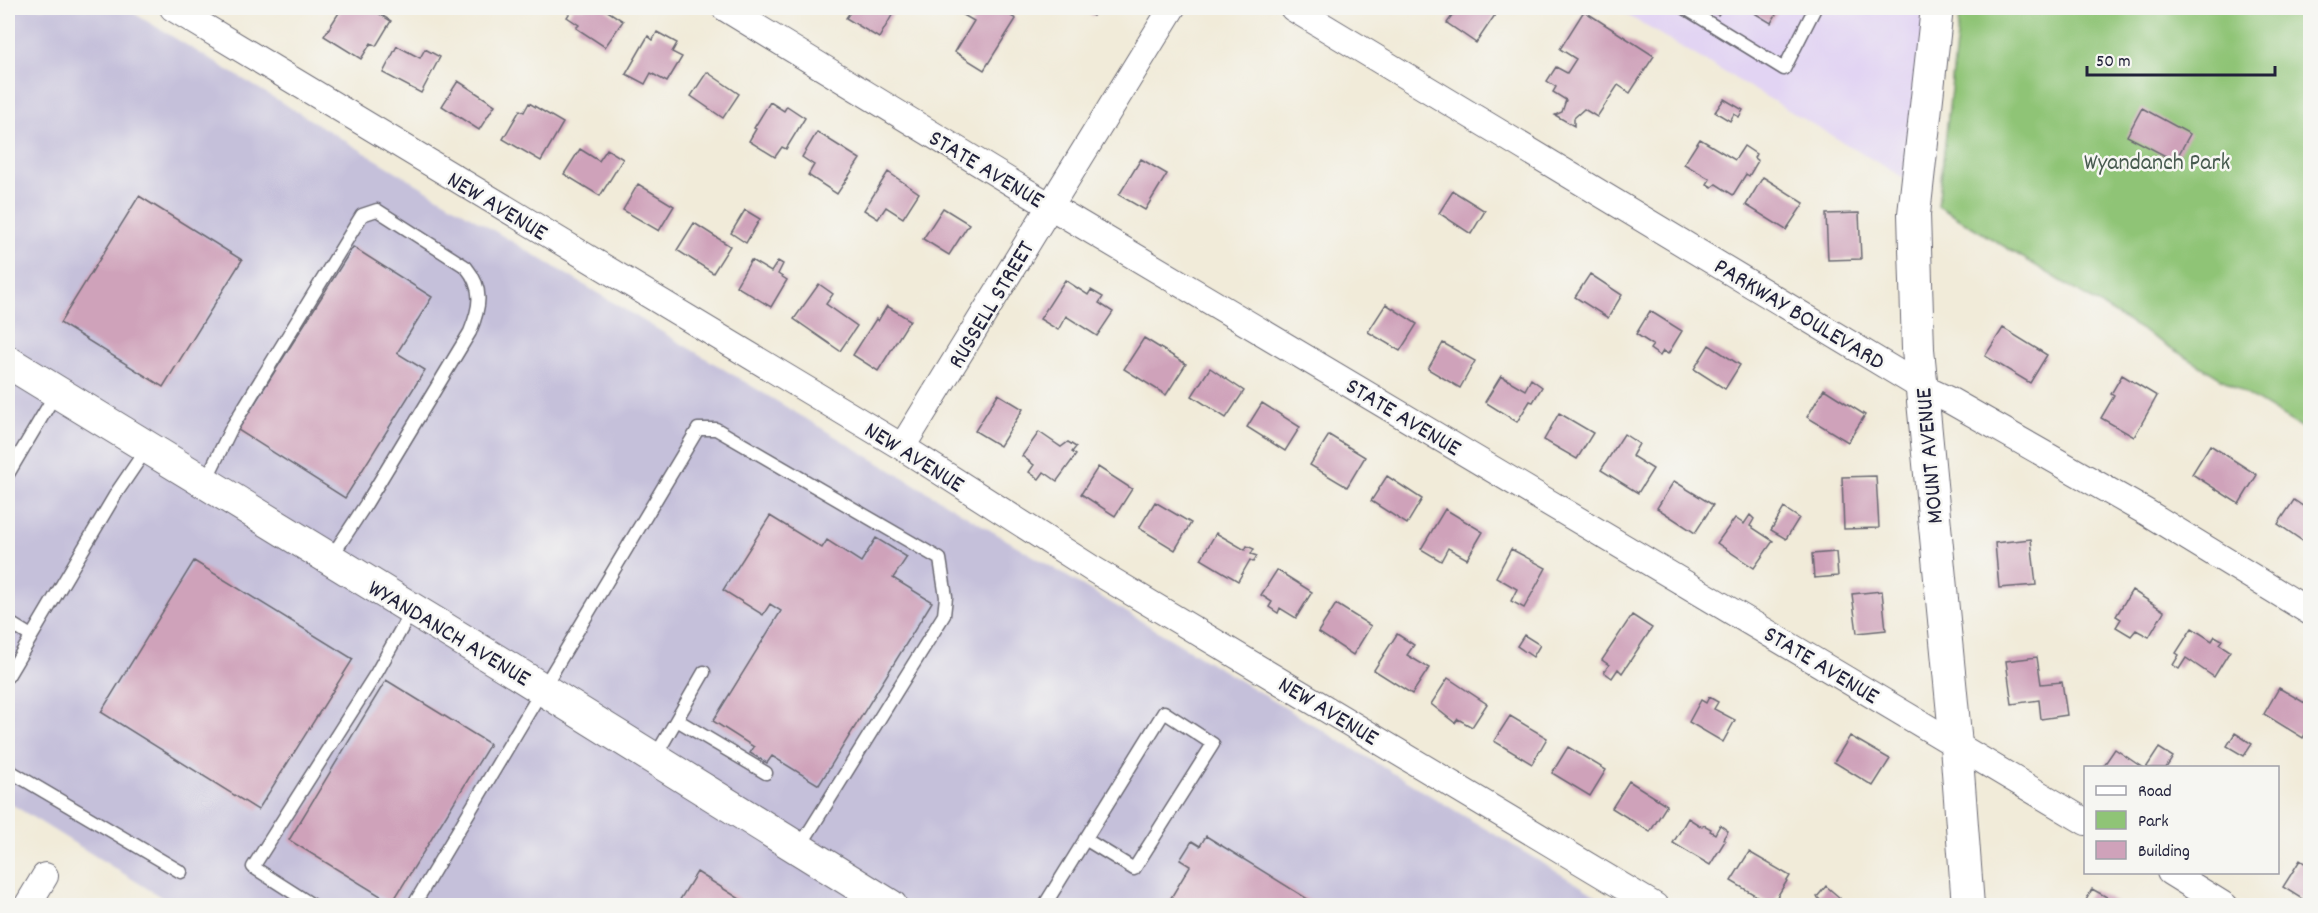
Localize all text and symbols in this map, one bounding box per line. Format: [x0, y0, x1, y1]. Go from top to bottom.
scale bar [2087, 39, 2274, 77]
text: 50 m [2096, 50, 2131, 75]
street label: STATE AVENUE [921, 123, 1050, 218]
park label: Wyandanch Park [2084, 147, 2230, 181]
street label: NEW AVENUE [440, 164, 553, 251]
street label: RUSSELL STREET [941, 235, 1044, 376]
street label: PARKWAY BOULEVARD [1707, 251, 1890, 380]
street label: STATE AVENUE [1338, 371, 1467, 466]
street label: MOUNT AVENUE [1908, 386, 1954, 525]
street label: NEW AVENUE [857, 414, 970, 503]
street label: WYANDANCH AVENUE [361, 573, 536, 697]
street label: STATE AVENUE [1756, 619, 1885, 714]
street label: NEW AVENUE [1271, 669, 1384, 756]
legend [2084, 766, 2279, 874]
text: Road [2138, 780, 2172, 805]
text: Park [2138, 810, 2169, 835]
text: Building [2138, 840, 2190, 865]

